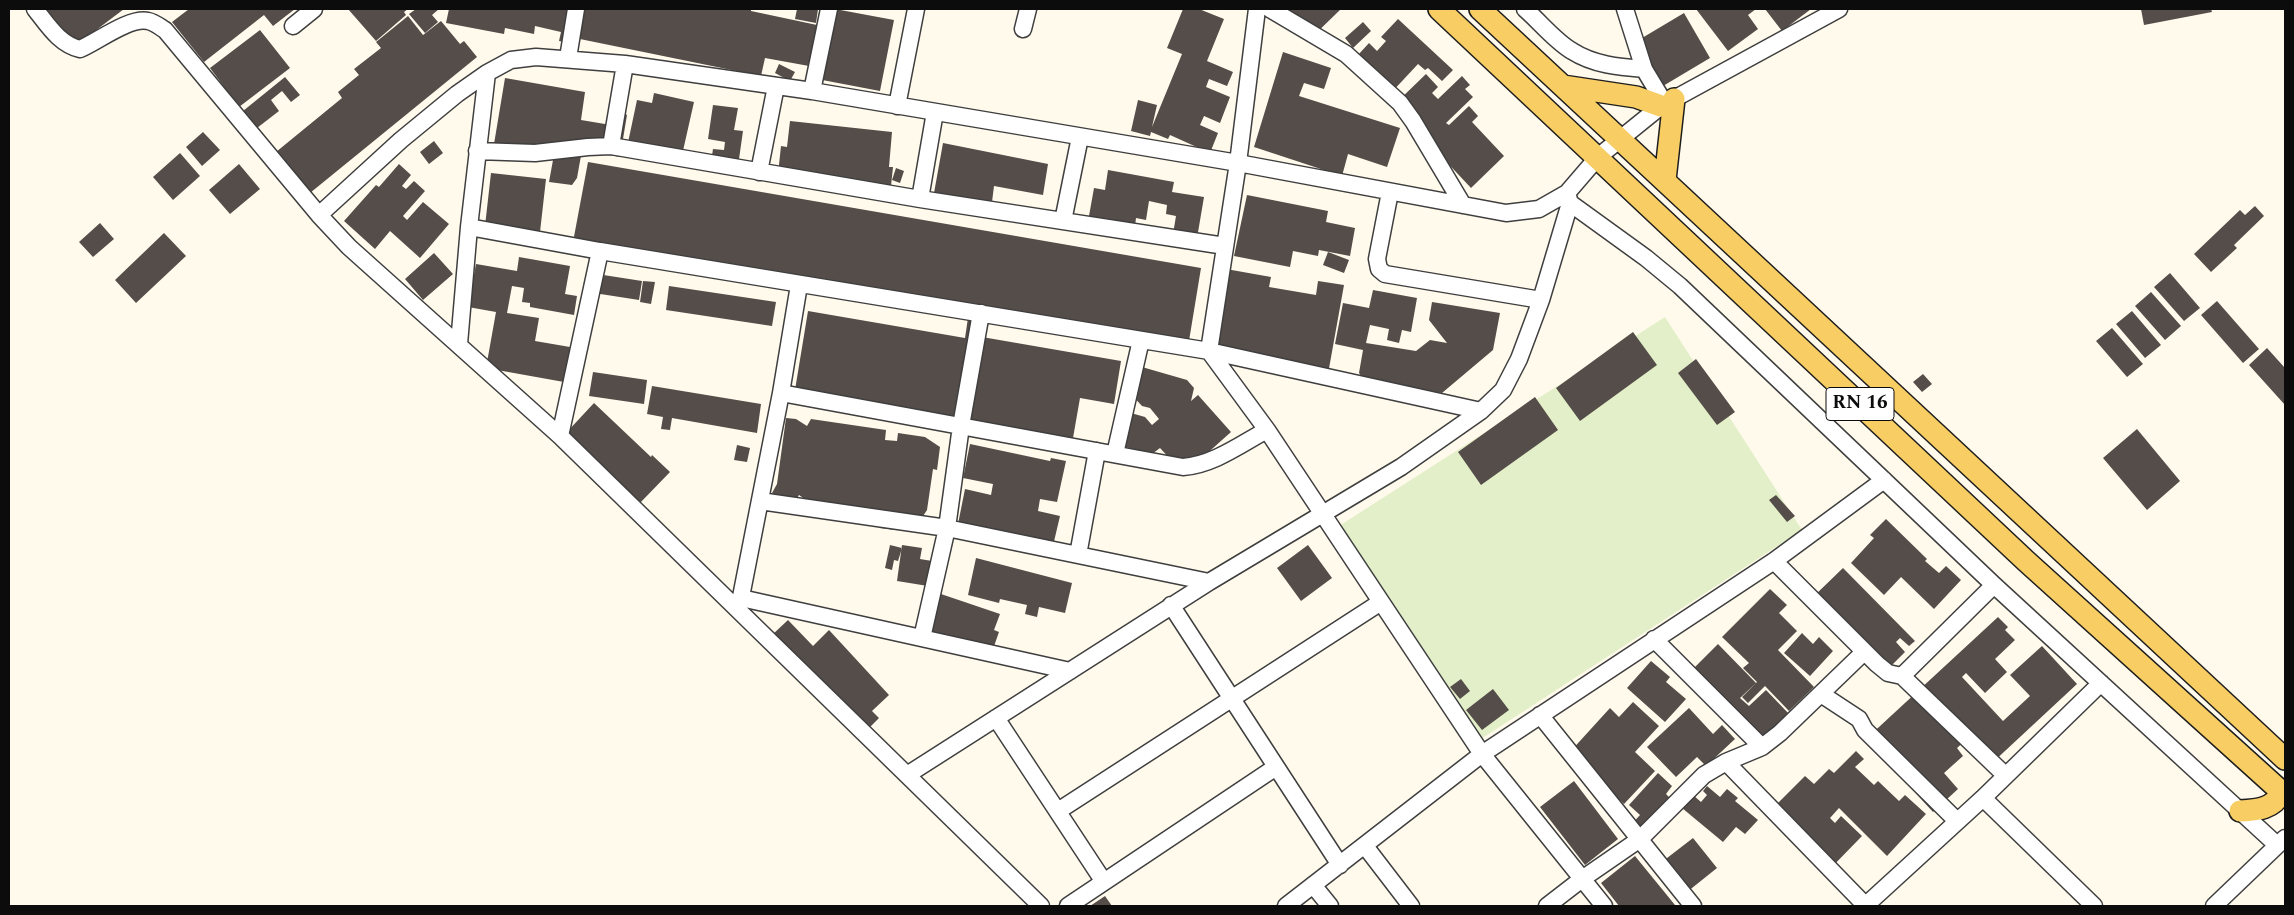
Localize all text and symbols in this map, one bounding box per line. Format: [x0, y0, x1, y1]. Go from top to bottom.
road number: RN 16 [1826, 388, 1894, 420]

